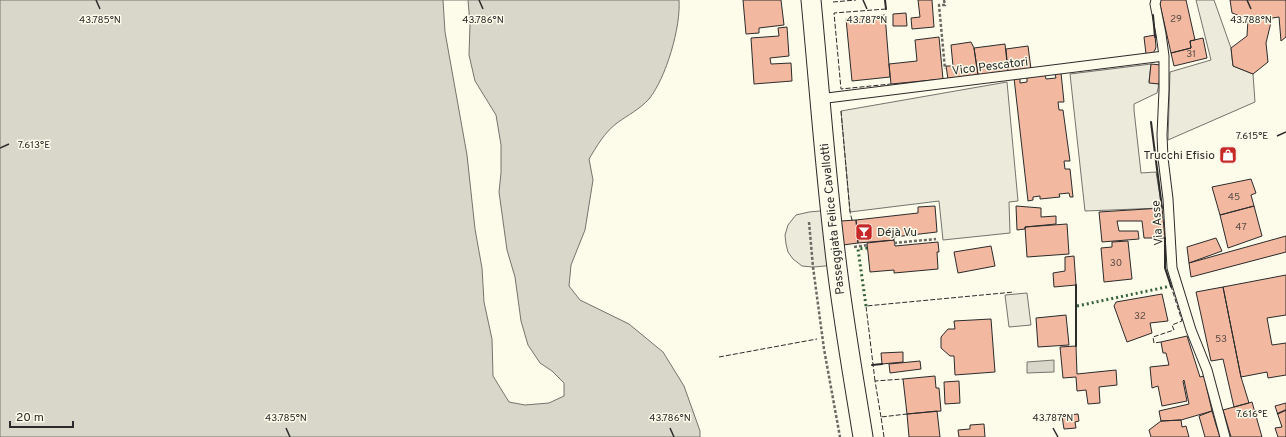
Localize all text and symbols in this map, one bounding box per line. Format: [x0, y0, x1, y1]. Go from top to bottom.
house number: 29 [1170, 13, 1182, 26]
text: 43.785°N [79, 14, 121, 27]
text: 43.786°N [462, 14, 504, 27]
text: 43.787°N [847, 14, 887, 27]
text: 43.788°N [1230, 14, 1272, 27]
house number: 31 [1186, 48, 1196, 61]
street label: Vico Pescatori [951, 54, 1029, 80]
text: 7.615°E [1236, 130, 1268, 143]
text: 7.613°E [18, 139, 50, 152]
street label: Passeggiata Felice Cavallotti [817, 142, 849, 295]
shop icon: Trucchi Efisio [1218, 145, 1238, 165]
place label: Trucchi Efisio [1144, 148, 1215, 164]
house number: 45 [1228, 191, 1240, 204]
street label: Via Asse [1148, 200, 1168, 246]
house number: 47 [1235, 221, 1247, 234]
bar icon: Déjà Vu [854, 222, 874, 242]
place label: Déjà Vu [877, 225, 917, 241]
house number: 30 [1110, 257, 1122, 270]
house number: 32 [1134, 310, 1146, 323]
house number: 53 [1215, 333, 1227, 346]
scale bar [10, 403, 73, 429]
text: 7.616°E [1236, 408, 1268, 421]
text: 20 m [16, 410, 44, 426]
text: 43.785°N [265, 412, 307, 425]
text: 43.786°N [649, 412, 691, 425]
text: 43.787°N [1033, 412, 1073, 425]

